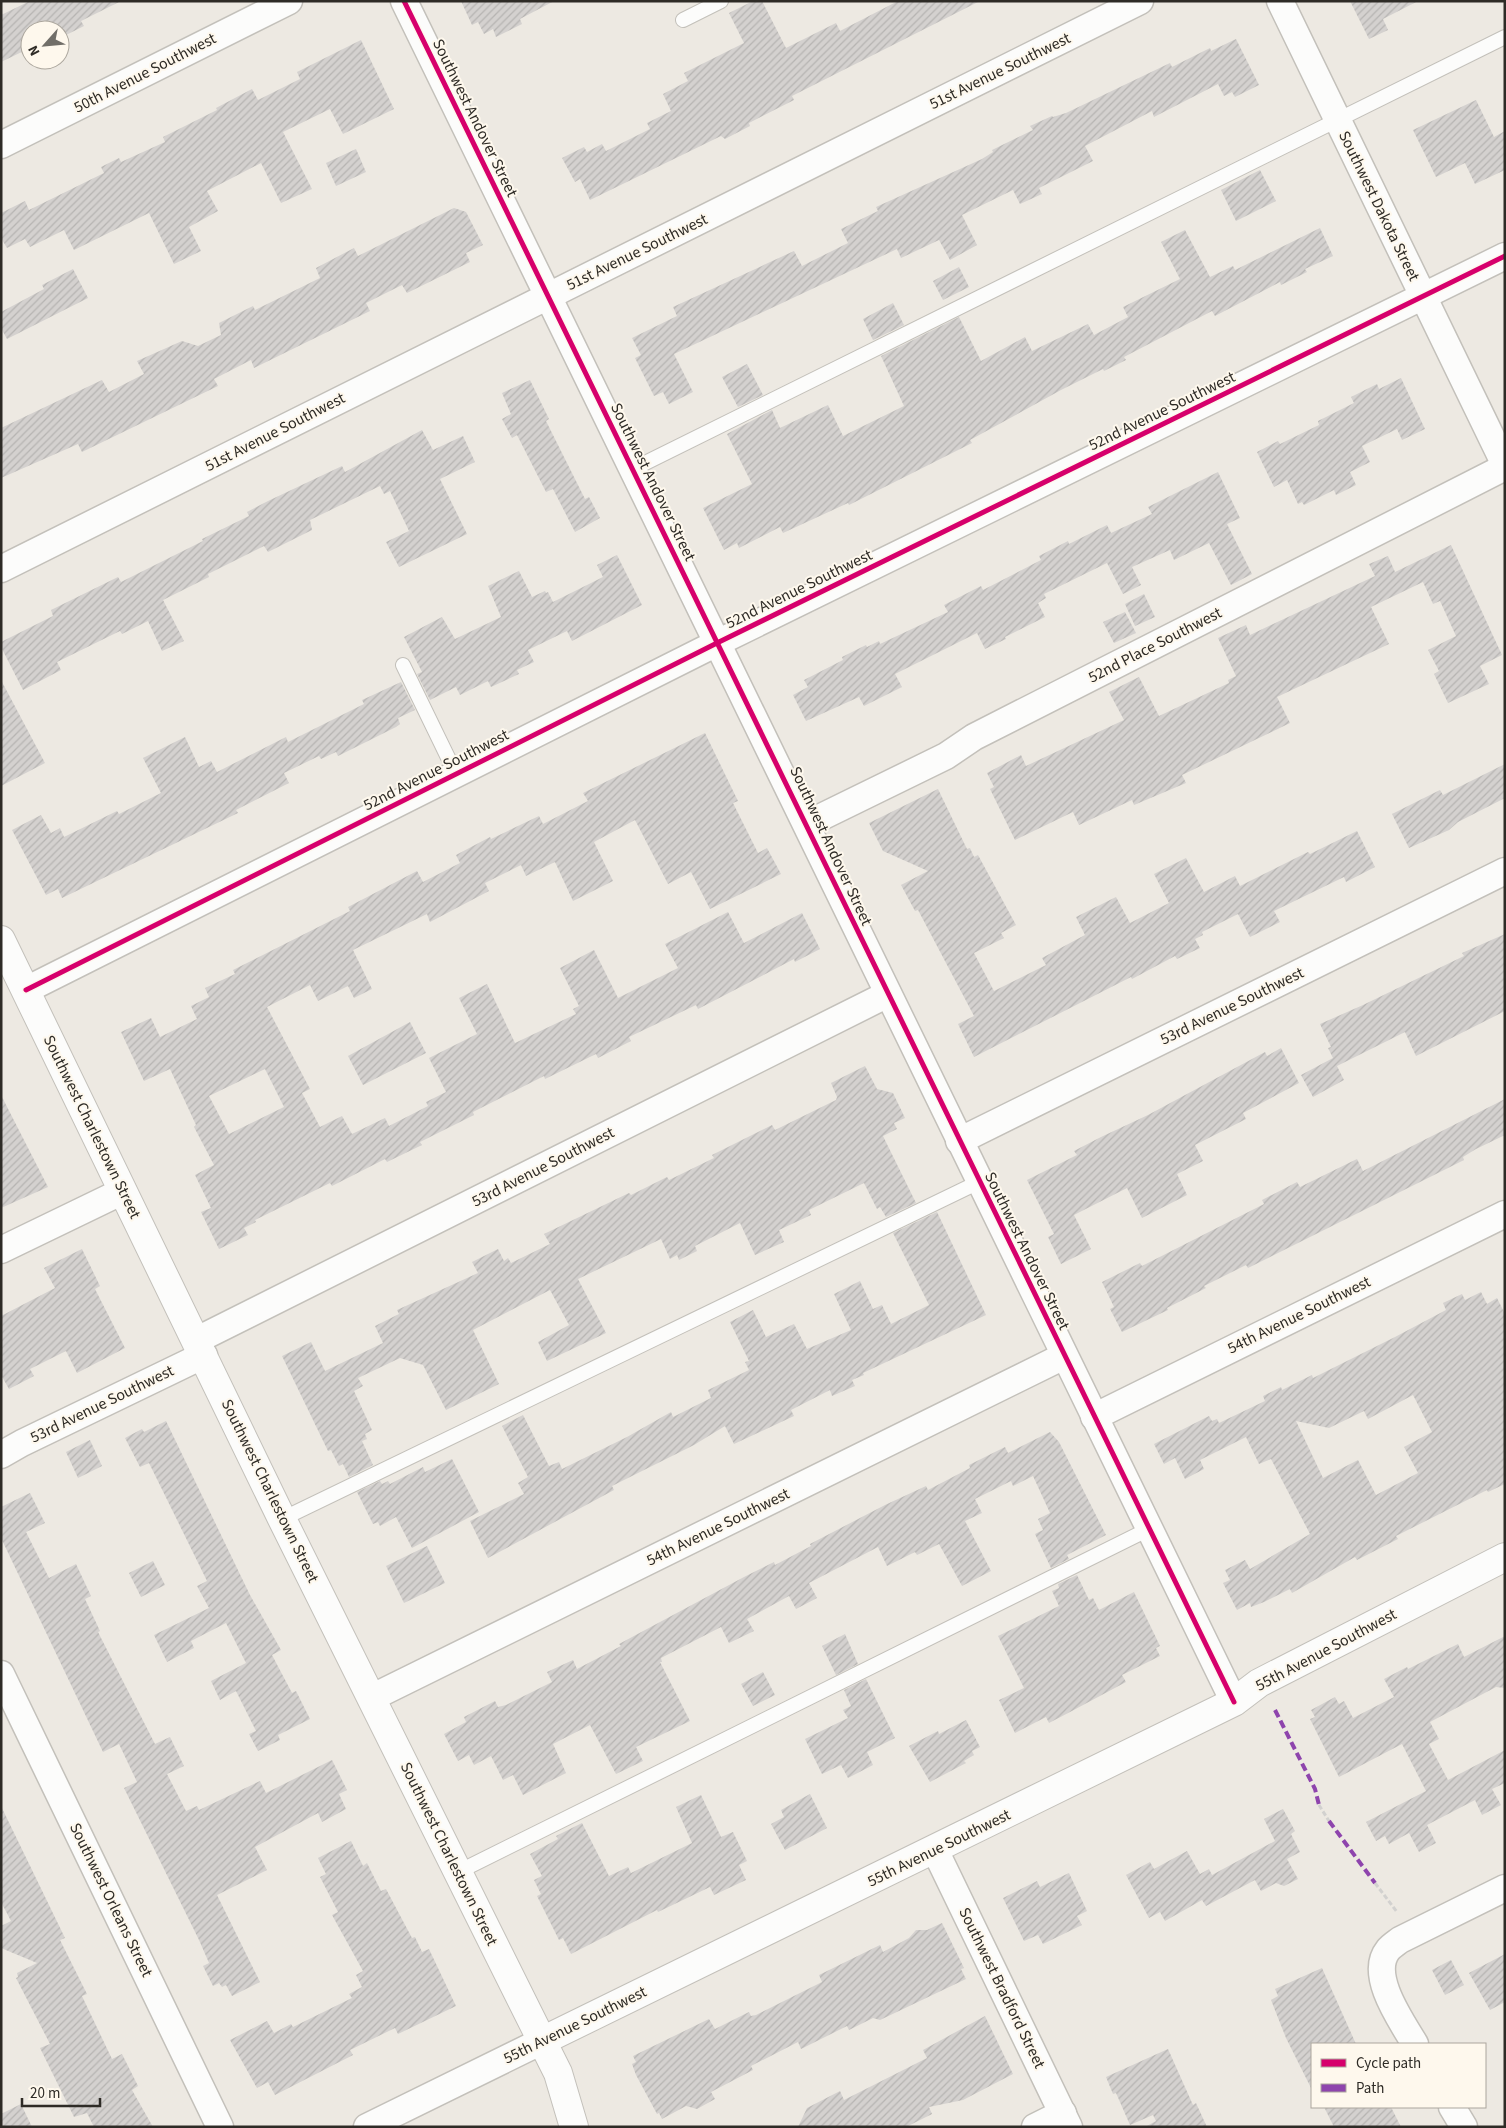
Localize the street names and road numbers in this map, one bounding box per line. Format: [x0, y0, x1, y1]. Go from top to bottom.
street label: 50th Avenue Southwest [70, 27, 220, 118]
street label: 51st Avenue Southwest [926, 27, 1075, 115]
street label: Southwest Andover Street [427, 35, 523, 201]
street label: Southwest Dakota Street [1333, 127, 1425, 285]
street label: 51st Avenue Southwest [563, 208, 712, 296]
street label: 52nd Avenue Southwest [1085, 366, 1239, 456]
street label: 51st Avenue Southwest [201, 387, 349, 477]
street label: Southwest Andover Street [605, 399, 701, 565]
street label: 52nd Avenue Southwest [722, 544, 876, 634]
street label: 52nd Place Southwest [1084, 602, 1226, 688]
street label: 52nd Avenue Southwest [360, 724, 513, 816]
street label: Southwest Andover Street [784, 763, 878, 930]
street label: 53rd Avenue Southwest [1157, 961, 1308, 1050]
street label: Southwest Charlestown Street [38, 1032, 146, 1223]
street label: 53rd Avenue Southwest [468, 1121, 619, 1212]
street label: Southwest Andover Street [979, 1168, 1075, 1334]
street label: 54th Avenue Southwest [1224, 1270, 1375, 1359]
street label: 53rd Avenue Southwest [27, 1359, 178, 1448]
street label: Southwest Charlestown Street [216, 1396, 324, 1587]
street label: 54th Avenue Southwest [643, 1482, 794, 1571]
street label: 55th Avenue Southwest [1252, 1603, 1401, 1697]
street label: Southwest Charlestown Street [395, 1759, 503, 1950]
street label: 55th Avenue Southwest [864, 1803, 1015, 1892]
street label: Southwest Orleans Street [64, 1819, 158, 1981]
street label: Southwest Bradford Street [953, 1904, 1051, 2073]
street label: 55th Avenue Southwest [500, 1980, 651, 2069]

